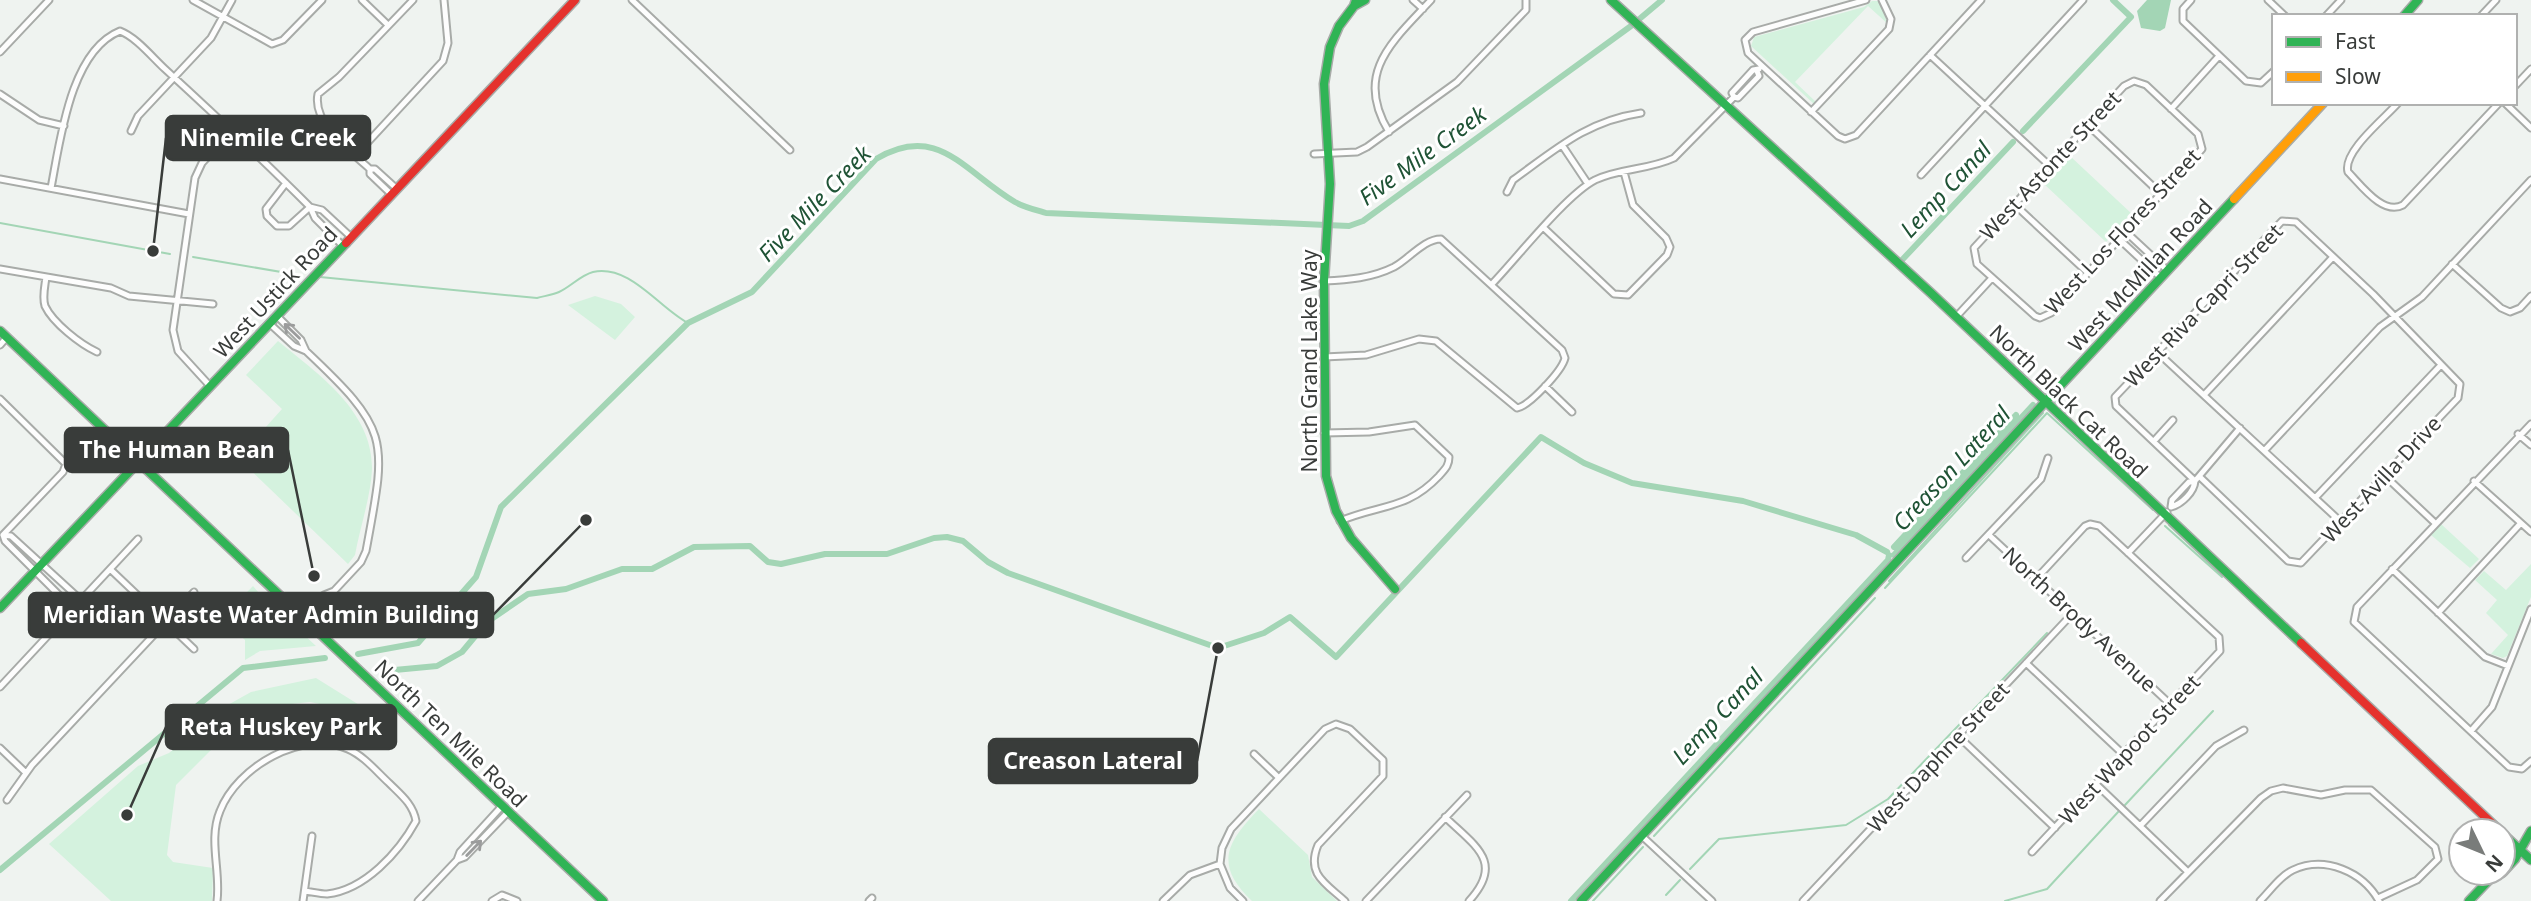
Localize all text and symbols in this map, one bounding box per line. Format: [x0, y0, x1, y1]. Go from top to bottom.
legend [2272, 14, 2517, 105]
text: Fast [2335, 27, 2376, 55]
text: Slow [2335, 62, 2381, 90]
street label: West Astonte Street [1974, 84, 2127, 246]
water label: Five Mile Creek [1352, 97, 1494, 212]
callout: Ninemile Creek [166, 116, 370, 160]
text: Ninemile Creek [180, 121, 357, 153]
water label: Lemp Canal [1892, 133, 1999, 244]
water label: Five Mile Creek [750, 137, 879, 268]
street label: West Los Flores Street [2038, 142, 2206, 320]
street label: West McMillan Road [2062, 193, 2218, 357]
street label: West Riva Capri Street [2118, 217, 2289, 393]
street label: West Ustick Road [207, 220, 343, 364]
street label: North Grand Lake Way [1295, 249, 1323, 472]
street label: North Black Cat Road [1984, 318, 2154, 484]
one-way arrow [284, 323, 301, 340]
water label: Creason Lateral [1885, 398, 2018, 537]
street label: West Avilla Drive [2315, 410, 2447, 548]
callout: The Human Bean [65, 428, 288, 472]
text: The Human Bean [79, 433, 275, 465]
street label: North Brody Avenue [1997, 540, 2163, 698]
callout: Meridian Waste Water Admin Building [29, 593, 493, 637]
text: Meridian Waste Water Admin Building [43, 598, 479, 630]
street label: North Ten Mile Road [369, 653, 533, 813]
water label: Lemp Canal [1664, 660, 1771, 771]
street label: West Wapoot Street [2052, 668, 2206, 830]
street label: West Daphne Street [1861, 675, 2015, 838]
callout: Reta Huskey Park [166, 705, 396, 749]
text: Reta Huskey Park [180, 710, 383, 742]
callout: Creason Lateral [989, 739, 1197, 783]
text: Creason Lateral [1003, 744, 1183, 776]
north arrow [2447, 817, 2517, 887]
one-way arrow [465, 840, 482, 857]
text: N [2480, 849, 2509, 878]

